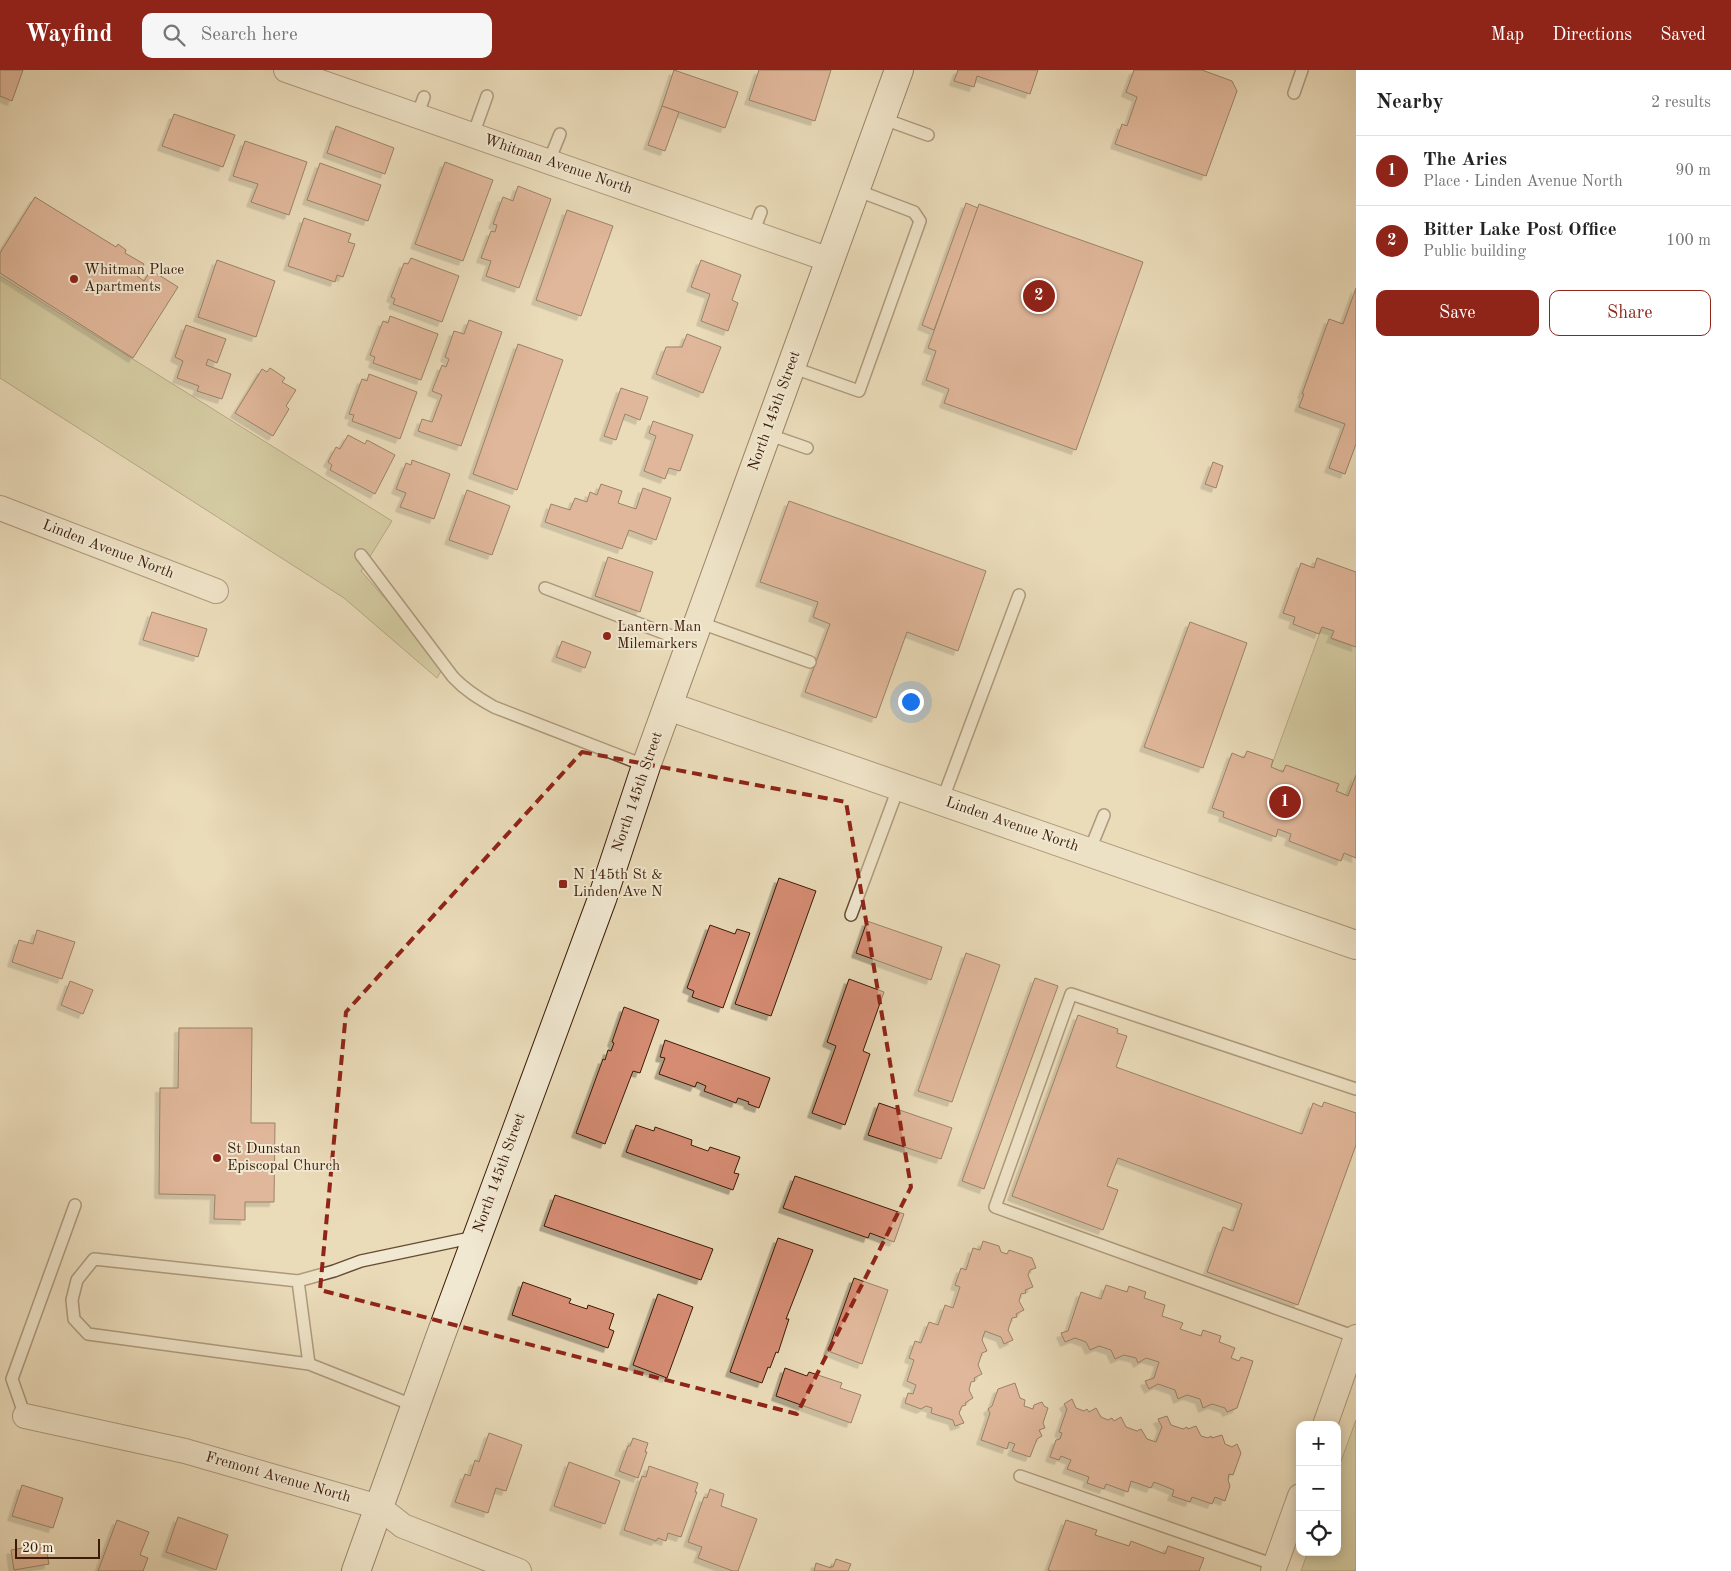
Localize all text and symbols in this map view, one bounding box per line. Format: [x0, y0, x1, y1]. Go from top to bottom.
search box [142, 13, 492, 58]
icon: search [160, 21, 188, 49]
text: Wayfind [25, 23, 112, 47]
text: Search here [200, 26, 298, 45]
text: Map [1491, 26, 1524, 44]
text: Directions [1552, 26, 1632, 44]
text: Saved [1660, 26, 1706, 44]
text: Nearby [1376, 92, 1444, 113]
text: 2 results [1651, 95, 1711, 111]
street label: Whitman Avenue North [482, 133, 634, 197]
text: The Aries [1423, 151, 1507, 170]
text: 1 [1387, 163, 1397, 179]
text: 90 m [1675, 163, 1711, 179]
text: Place · Linden Avenue North [1423, 174, 1623, 190]
text: Bitter Lake Post Office [1423, 221, 1617, 240]
text: 2 [1387, 233, 1397, 249]
text: 100 m [1666, 233, 1711, 249]
text: Public building [1423, 244, 1526, 260]
place label: Whitman Place Apartments [84, 263, 184, 295]
marker: Whitman Place Apartments [68, 273, 80, 285]
pin: 2 [1023, 277, 1055, 315]
button: Save [1376, 290, 1539, 336]
button: Share [1549, 290, 1711, 336]
street label: North 145th Street [746, 349, 804, 473]
street label: Linden Avenue North [40, 518, 176, 582]
place label: Lantern Man Milemarkers [617, 620, 701, 652]
marker: Lantern Man Milemarkers [601, 630, 613, 642]
your location [898, 689, 924, 715]
street label: North 145th Street [610, 730, 666, 854]
pin: 1 [1269, 783, 1301, 821]
street label: Linden Avenue North [944, 795, 1080, 855]
place label: N 145th St & Linden Ave N [573, 868, 663, 900]
marker: N 145th St & Linden Ave N [557, 878, 569, 890]
street label: North 145th Street [471, 1111, 529, 1235]
place label: St Dunstan Episcopal Church [227, 1142, 340, 1174]
marker: St Dunstan Episcopal Church [211, 1152, 223, 1164]
map controls [1296, 1421, 1341, 1556]
button: + [1296, 1421, 1341, 1466]
street label: Fremont Avenue North [204, 1450, 352, 1506]
button: − [1296, 1466, 1341, 1511]
button: locate [1296, 1511, 1341, 1556]
scale bar [15, 1536, 100, 1559]
text: 20 m [22, 1541, 53, 1555]

